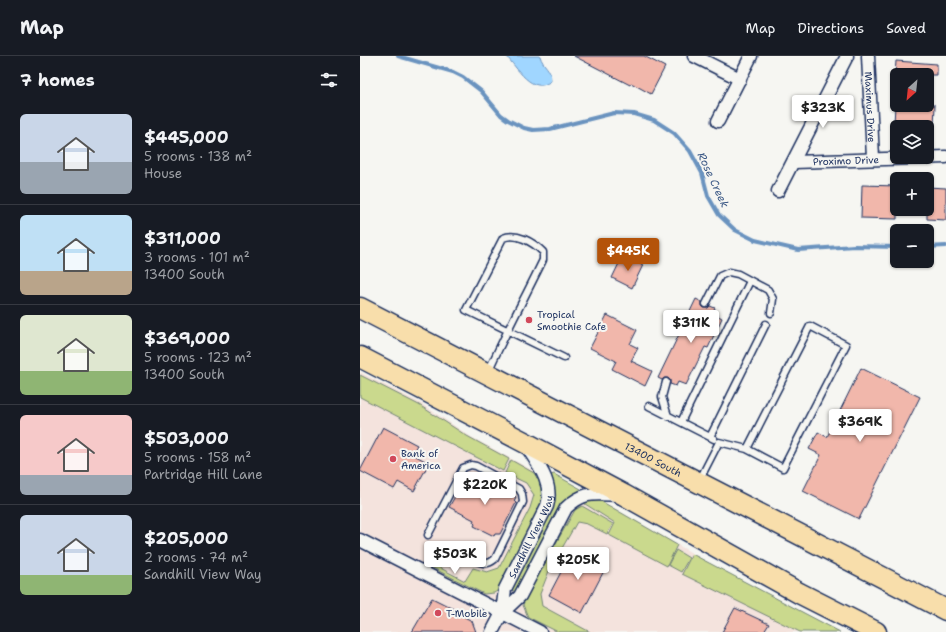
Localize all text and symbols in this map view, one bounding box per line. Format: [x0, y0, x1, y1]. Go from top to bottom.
text: Map [20, 15, 64, 40]
text: Map [746, 19, 776, 37]
text: Directions [798, 19, 864, 37]
text: Saved [886, 19, 926, 37]
north arrow [890, 68, 934, 112]
map controls [890, 68, 934, 268]
text: 7 homes [20, 69, 95, 91]
icon: filters [318, 69, 340, 91]
street label: Maximus Drive [862, 71, 879, 143]
pin: $323K [795, 95, 851, 129]
text: $323K [801, 99, 845, 116]
button: layers [890, 120, 934, 164]
text: $445,000 [144, 126, 229, 148]
icon: home [52, 130, 100, 178]
text: 5 rooms · 138 m² [144, 148, 252, 165]
water label: Rose Creek [694, 150, 733, 211]
street label: Proximo Drive [813, 153, 880, 168]
text: House [144, 165, 182, 182]
button: + [890, 172, 934, 216]
button: − [890, 224, 934, 268]
text: $311,000 [144, 227, 221, 249]
icon: home [52, 231, 100, 279]
pin: $445K [600, 238, 656, 272]
text: $445K [606, 242, 650, 259]
text: 3 rooms · 101 m² [144, 249, 250, 266]
text: 13400 South [144, 266, 225, 283]
place label: Tropical Smoothie Cafe [537, 308, 606, 333]
pin: $311K [663, 310, 719, 344]
text: $311K [672, 314, 710, 331]
marker: Tropical Smoothie Cafe [524, 315, 534, 325]
text: $369,000 [144, 327, 230, 349]
icon: home [52, 331, 100, 379]
text: 5 rooms · 123 m² [144, 349, 252, 366]
text: 13400 South [144, 366, 225, 383]
pin: $369K [832, 409, 888, 443]
text: $369K [838, 413, 882, 430]
text: $503,000 [144, 427, 229, 449]
icon: home [52, 431, 100, 479]
street label: 13400 South [623, 439, 684, 479]
place label: Bank of America [401, 447, 441, 472]
text: 5 rooms · 158 m² [144, 449, 251, 466]
marker: Bank of America [388, 454, 398, 464]
text: Partridge Hill Lane [144, 466, 263, 483]
pin: $220K [457, 472, 513, 506]
text: $220K [463, 476, 507, 493]
street label: Sandhill View Way [505, 495, 555, 580]
text: $205,000 [144, 527, 229, 549]
icon: home [52, 531, 100, 579]
pin: $503K [427, 541, 483, 575]
text: $503K [433, 545, 477, 562]
pin: $205K [550, 547, 606, 581]
text: 2 rooms · 74 m² [144, 549, 248, 566]
text: $205K [556, 551, 600, 568]
text: Sandhill View Way [144, 566, 262, 583]
place label: T-Mobile [446, 607, 488, 620]
marker: T-Mobile [433, 608, 443, 618]

